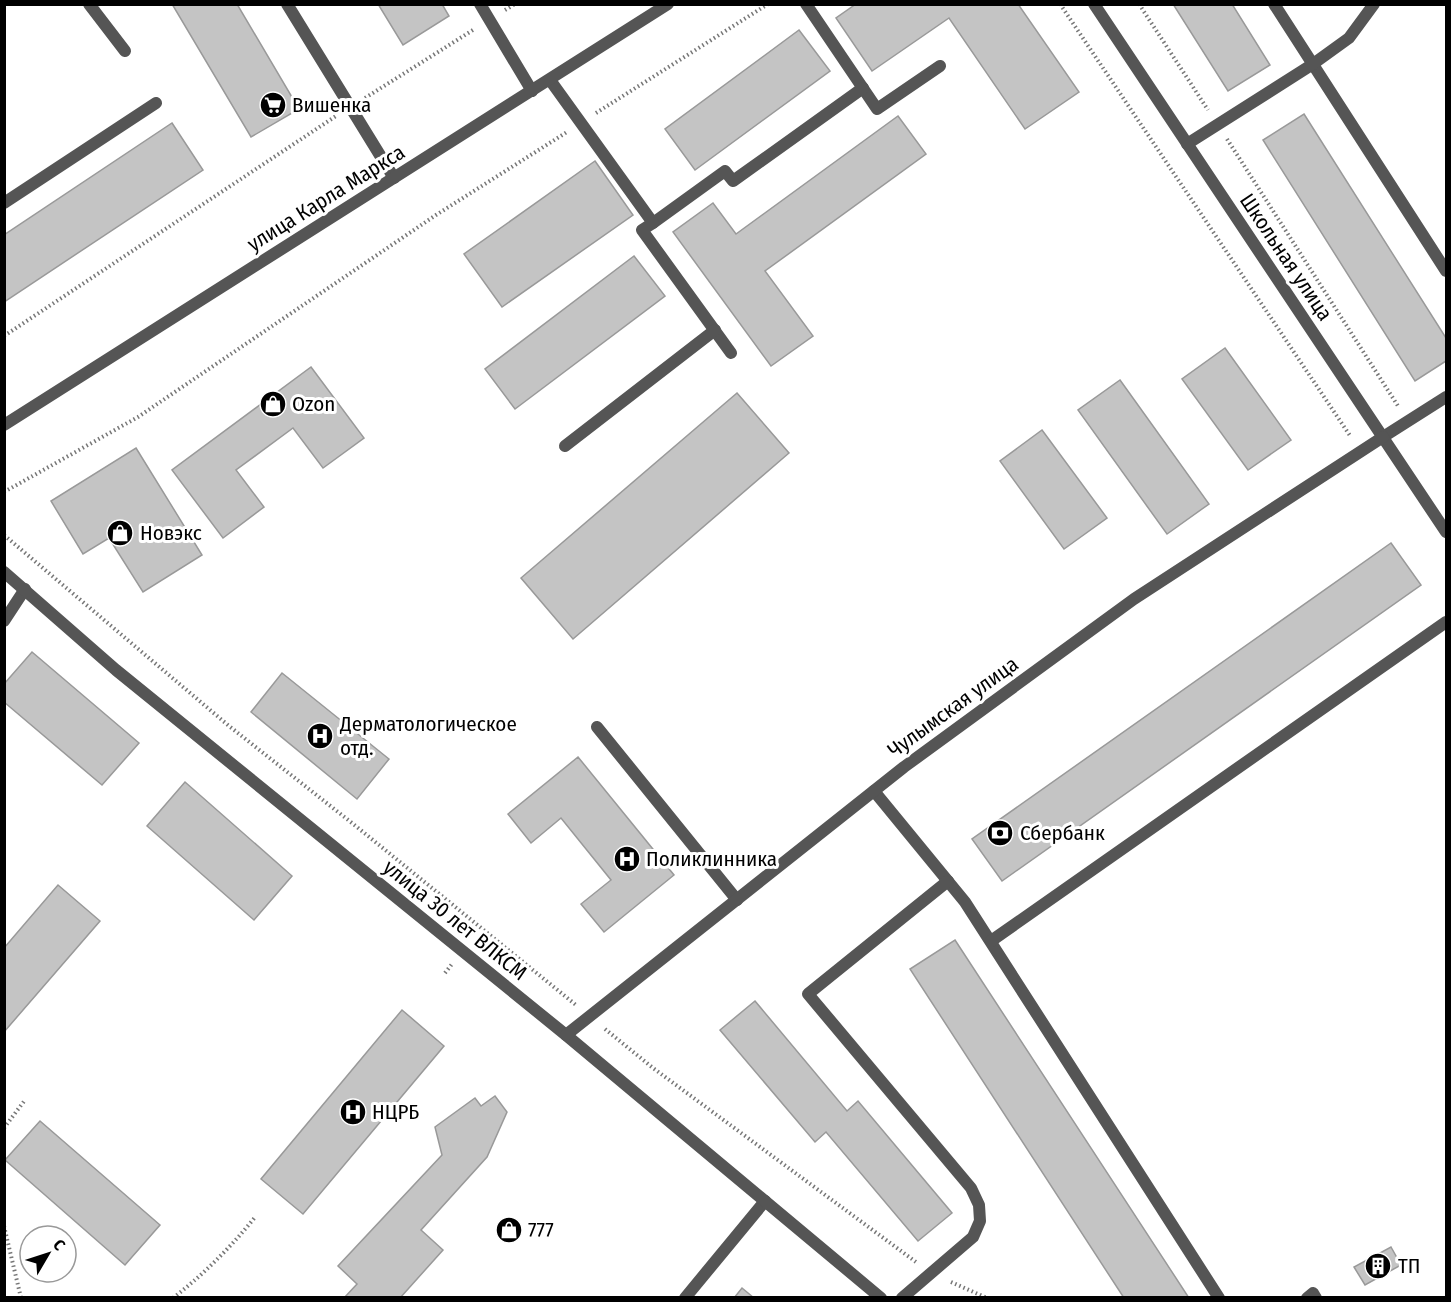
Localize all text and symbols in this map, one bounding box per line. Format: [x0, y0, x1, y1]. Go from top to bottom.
supermarket icon: Вишенка [258, 90, 288, 120]
place label: Вишенка [292, 92, 371, 118]
street label: улица Карла Маркса [242, 139, 410, 257]
street label: Школьная улица [1234, 188, 1338, 326]
shop icon: Ozon [258, 389, 288, 419]
place label: Ozon [292, 391, 335, 417]
shop icon: Новэкс [105, 518, 135, 548]
place label: Новэкс [140, 520, 202, 546]
street label: Чулымская улица [883, 651, 1023, 763]
place label: Дерматологическое отд. [339, 711, 517, 761]
hospital icon: Дерматологическое отд. [305, 721, 335, 751]
bank icon: Сбербанк [985, 818, 1015, 848]
place label: Сбербанк [1020, 820, 1105, 846]
hospital icon: Поликлинника [612, 844, 642, 874]
place label: Поликлинника [646, 846, 777, 872]
street label: улица 30 лет ВЛКСМ [378, 854, 532, 986]
hospital icon: НЦРБ [338, 1097, 368, 1127]
place label: НЦРБ [372, 1099, 419, 1125]
shop icon: 777 [494, 1215, 524, 1245]
place label: 777 [528, 1217, 554, 1243]
north arrow [18, 1224, 78, 1284]
text: С [49, 1236, 70, 1255]
building icon: ТП [1363, 1251, 1393, 1281]
place label: ТП [1398, 1253, 1420, 1279]

